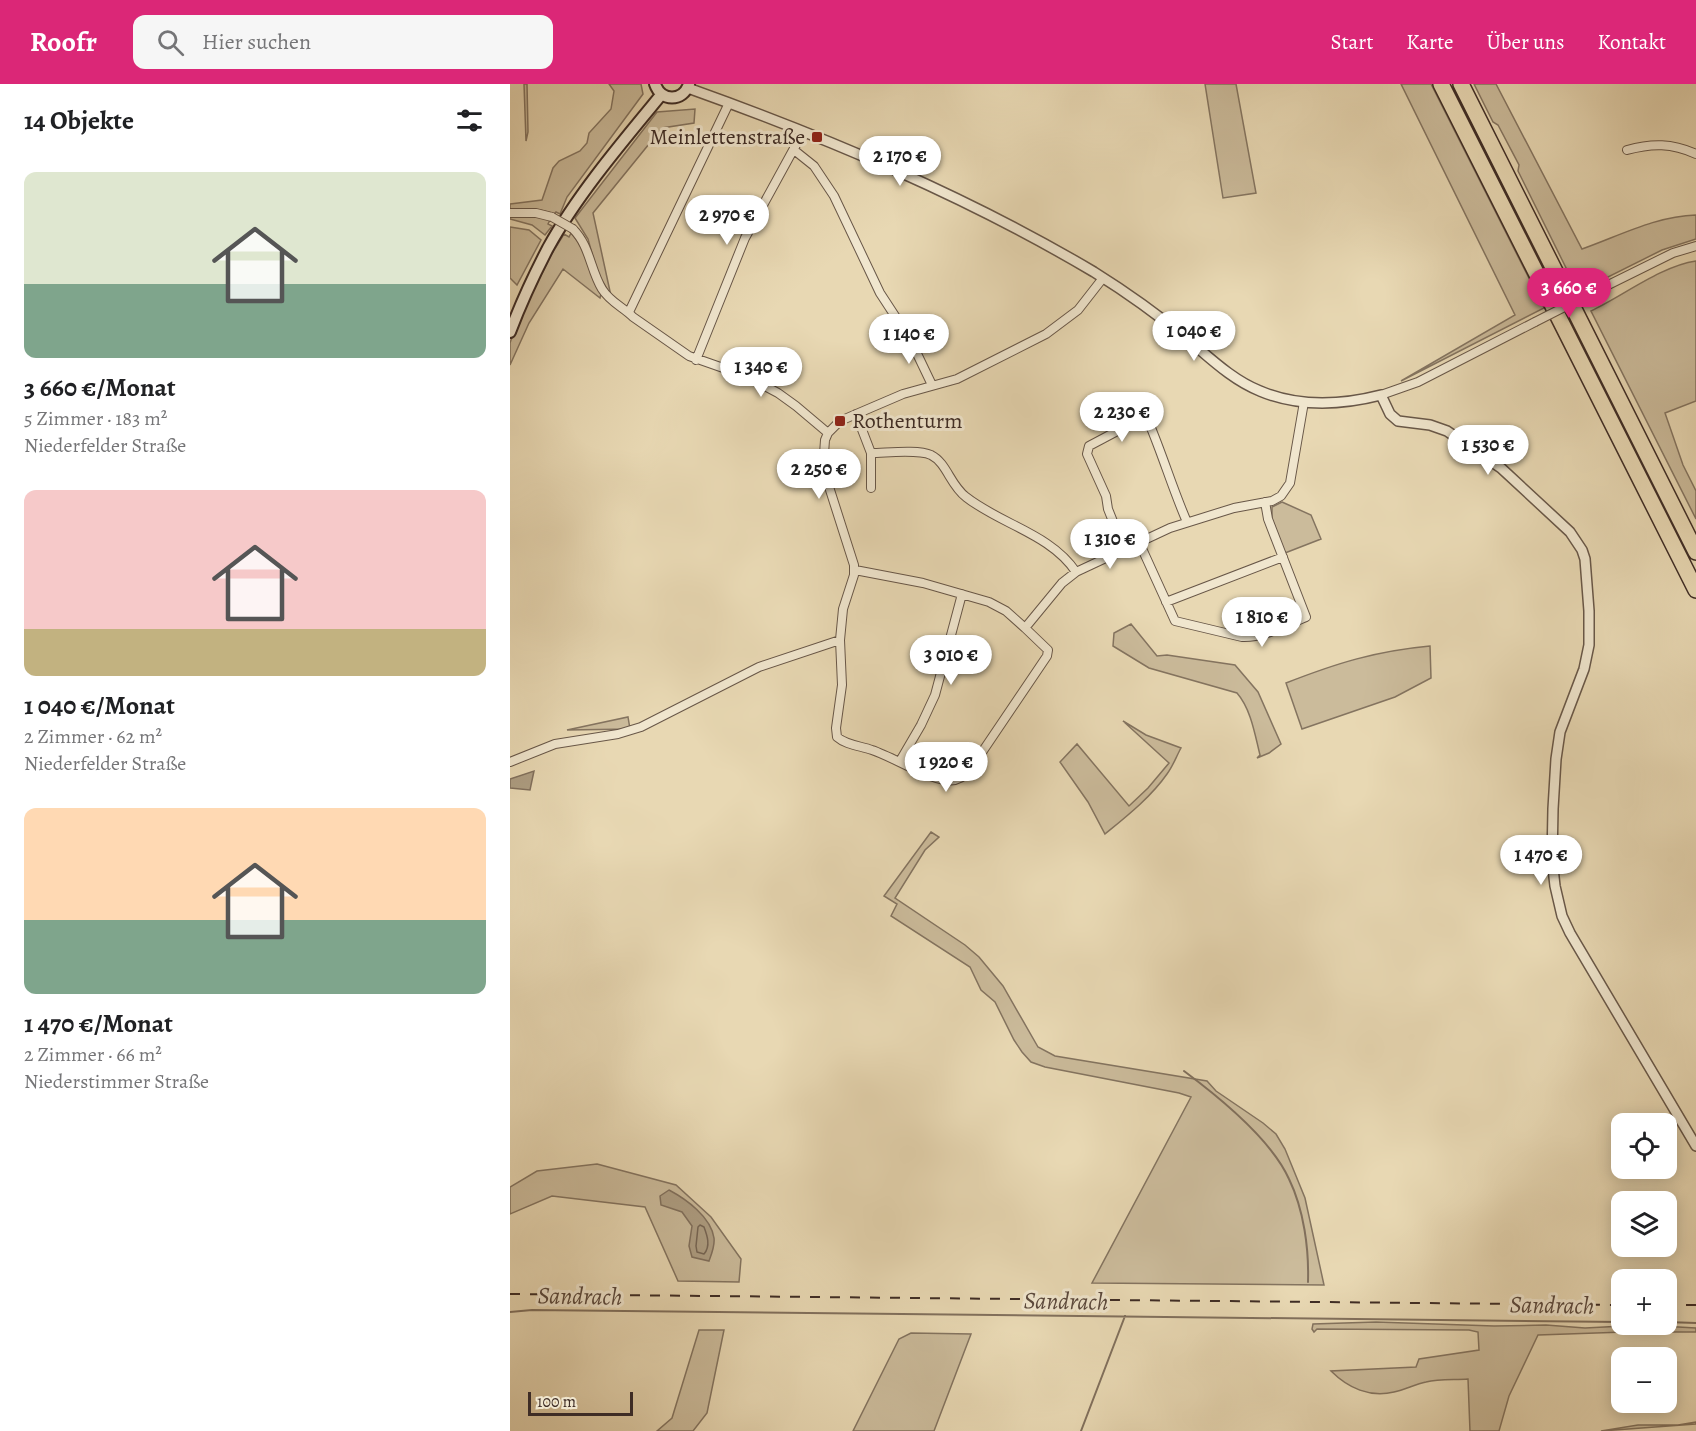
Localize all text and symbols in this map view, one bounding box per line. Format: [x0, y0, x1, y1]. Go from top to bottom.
search box [133, 15, 553, 69]
text: Roofr [30, 23, 97, 61]
icon: search [154, 26, 187, 59]
text: Hier suchen [202, 27, 311, 57]
text: Start [1331, 28, 1373, 56]
text: Karte [1406, 28, 1454, 56]
text: Über uns [1487, 28, 1564, 56]
text: Kontakt [1597, 28, 1666, 56]
text: 14 Objekte [24, 103, 134, 138]
icon: filters [453, 104, 486, 137]
place label: Meinlettenstraße [650, 122, 805, 152]
marker: Meinlettenstraße [810, 130, 824, 144]
pin: 2 170 € [845, 136, 955, 187]
text: 2 170 € [873, 142, 927, 169]
pin: 2 970 € [672, 195, 782, 246]
text: 2 970 € [699, 201, 755, 228]
icon: home [201, 211, 309, 319]
pin: 3 660 € [1514, 268, 1624, 319]
text: 3 660 € [1541, 274, 1597, 301]
pin: 1 040 € [1139, 311, 1249, 362]
pin: 1 140 € [854, 314, 964, 365]
text: 1 040 € [1166, 317, 1222, 344]
text: 1 140 € [883, 320, 935, 347]
pin: 1 340 € [706, 347, 816, 398]
text: 1 340 € [734, 353, 788, 380]
text: 3 660 €/Monat [24, 370, 176, 405]
pin: 2 230 € [1067, 392, 1177, 443]
text: 2 230 € [1094, 398, 1150, 425]
text: 5 Zimmer · 183 m² [24, 405, 167, 432]
place label: Rothenturm [852, 406, 963, 436]
marker: Rothenturm [833, 414, 847, 428]
pin: 1 530 € [1433, 425, 1543, 476]
text: 1 530 € [1462, 431, 1514, 458]
text: Niederfelder Straße [24, 432, 186, 459]
pin: 2 250 € [764, 449, 874, 500]
text: 2 250 € [791, 455, 847, 482]
pin: 1 310 € [1055, 519, 1165, 570]
text: 1 310 € [1084, 525, 1136, 552]
icon: home [201, 529, 309, 637]
pin: 1 810 € [1207, 597, 1317, 648]
text: 1 810 € [1236, 603, 1288, 630]
pin: 3 010 € [896, 635, 1006, 686]
text: 3 010 € [924, 641, 978, 668]
text: 1 040 €/Monat [24, 688, 175, 723]
text: 2 Zimmer · 62 m² [24, 723, 162, 750]
pin: 1 920 € [891, 742, 1001, 793]
text: 1 920 € [919, 748, 973, 775]
text: Niederfelder Straße [24, 750, 186, 777]
pin: 1 470 € [1486, 835, 1596, 886]
text: 1 470 € [1514, 841, 1568, 868]
icon: home [201, 847, 309, 955]
text: 1 470 €/Monat [24, 1006, 173, 1041]
text: 2 Zimmer · 66 m² [24, 1041, 162, 1068]
text: Niederstimmer Straße [24, 1068, 209, 1095]
map controls [1611, 1113, 1677, 1413]
button: locate [1611, 1113, 1677, 1179]
button: layers [1611, 1191, 1677, 1257]
button: + [1611, 1269, 1677, 1335]
water label: Sandrach [537, 1279, 623, 1313]
water label: Sandrach [1023, 1284, 1109, 1318]
water label: Sandrach [1509, 1288, 1595, 1322]
button: − [1611, 1347, 1677, 1413]
scale bar [528, 1389, 633, 1416]
text: 100 m [537, 1391, 576, 1413]

